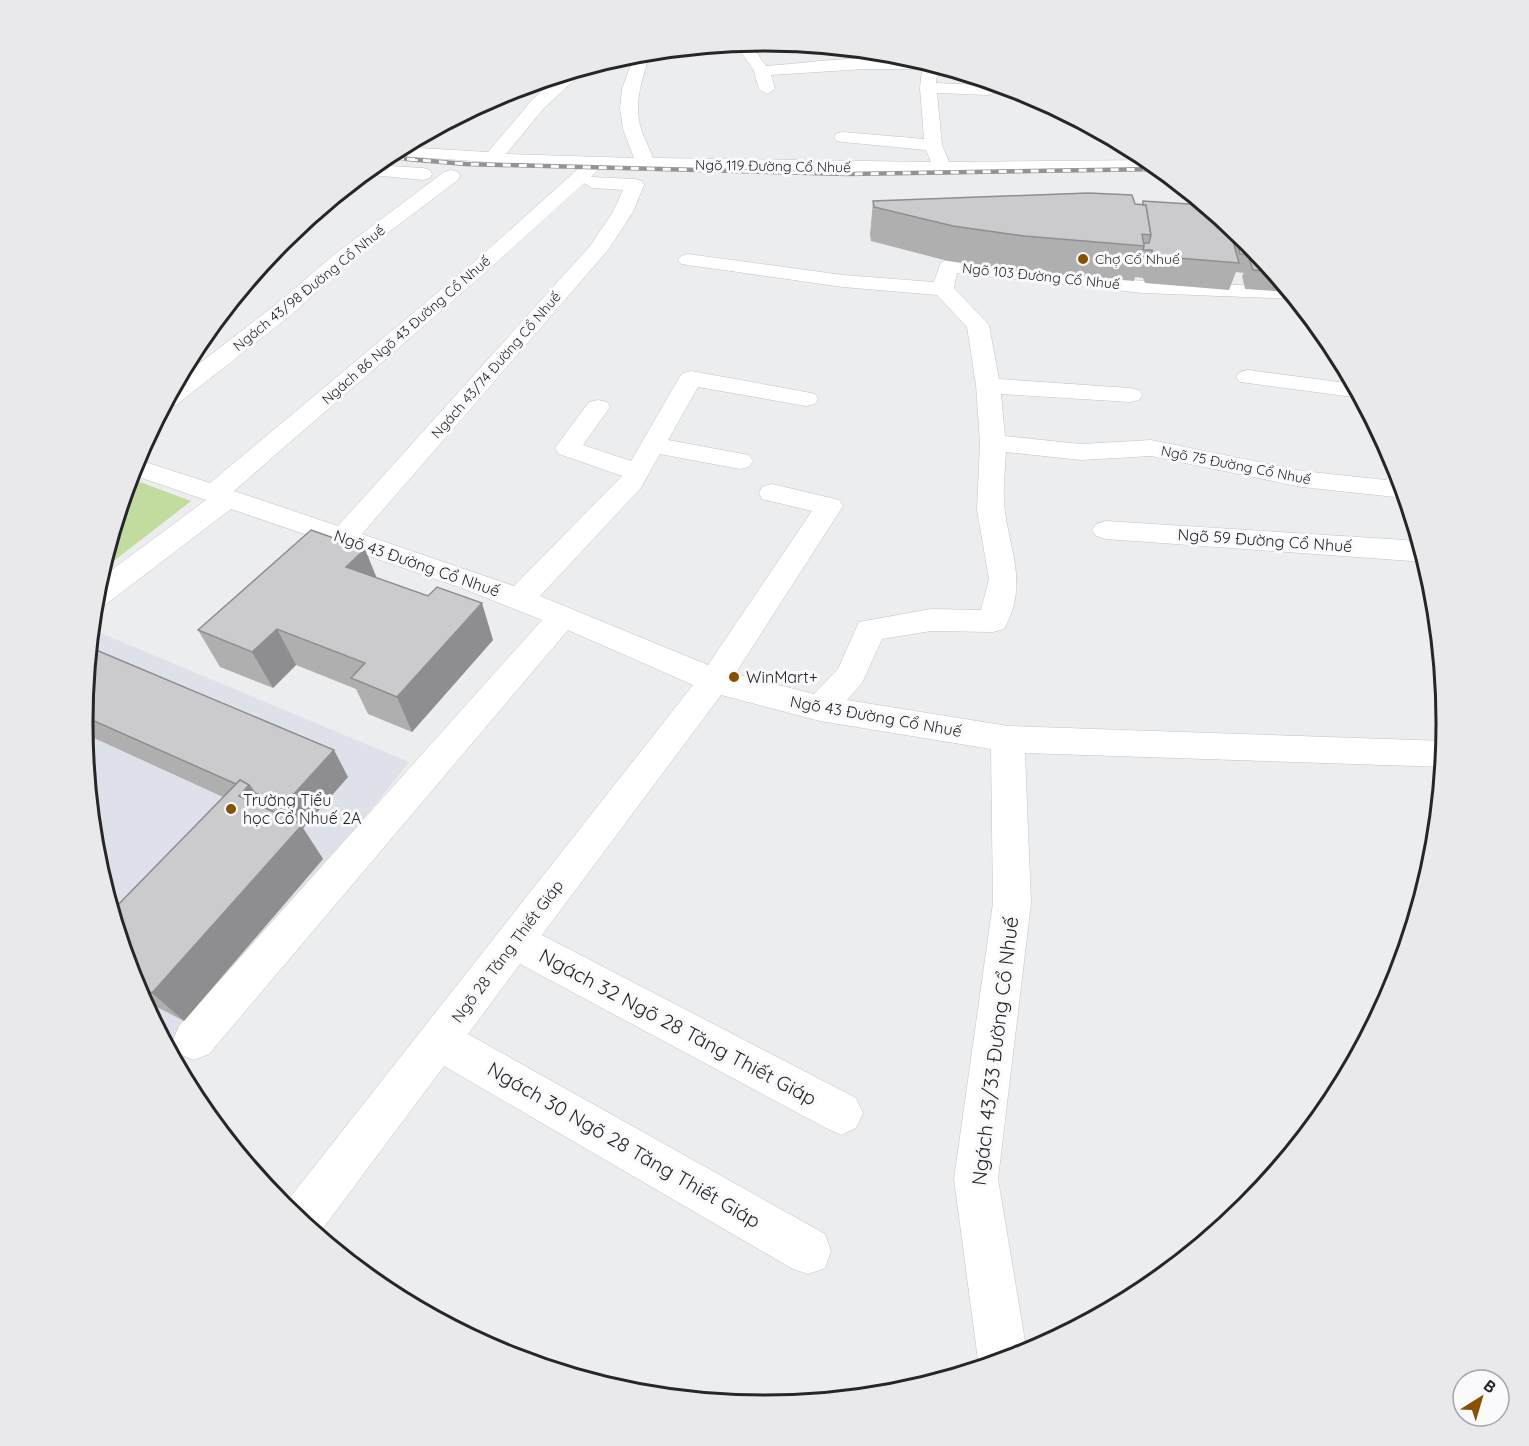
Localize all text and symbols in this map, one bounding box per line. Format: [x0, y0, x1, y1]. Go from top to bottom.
street label: Ngõ 119 Đường Cổ Nhuế [695, 156, 851, 176]
street label: Ngách 43/98 Đường Cổ Nhuế [229, 221, 389, 355]
place label: Chợ Cổ Nhuế [1095, 250, 1180, 268]
street label: Ngách 86 Ngõ 43 Đường Cổ Nhuế [318, 252, 494, 408]
marker: Chợ Cổ Nhuế [1076, 252, 1090, 266]
street label: Ngõ 103 Đường Cổ Nhuế [961, 259, 1121, 293]
street label: Ngách 43/74 Đường Cổ Nhuế [427, 288, 565, 442]
street label: Ngõ 75 Đường Cổ Nhuế [1159, 442, 1313, 488]
street label: Ngõ 59 Đường Cổ Nhuế [1177, 524, 1353, 556]
street label: Ngõ 43 Đường Cổ Nhuế [331, 525, 503, 601]
place label: WinMart+ [746, 667, 818, 687]
marker: WinMart+ [727, 670, 741, 684]
street label: Ngõ 43 Đường Cổ Nhuế [789, 691, 963, 741]
place label: Trường Tiểu học Cổ Nhuế 2A [243, 790, 361, 828]
marker: Trường Tiểu học Cổ Nhuế 2A [224, 802, 238, 816]
street label: Ngõ 28 Tăng Thiết Giáp [447, 876, 567, 1026]
street label: Ngách 43/33 Đường Cổ Nhuế [966, 915, 1023, 1187]
street label: Ngách 32 Ngõ 28 Tăng Thiết Giáp [535, 943, 821, 1110]
street label: Ngách 30 Ngõ 28 Tăng Thiết Giáp [483, 1056, 765, 1233]
north arrow [1451, 1368, 1511, 1428]
text: B [1480, 1375, 1500, 1397]

